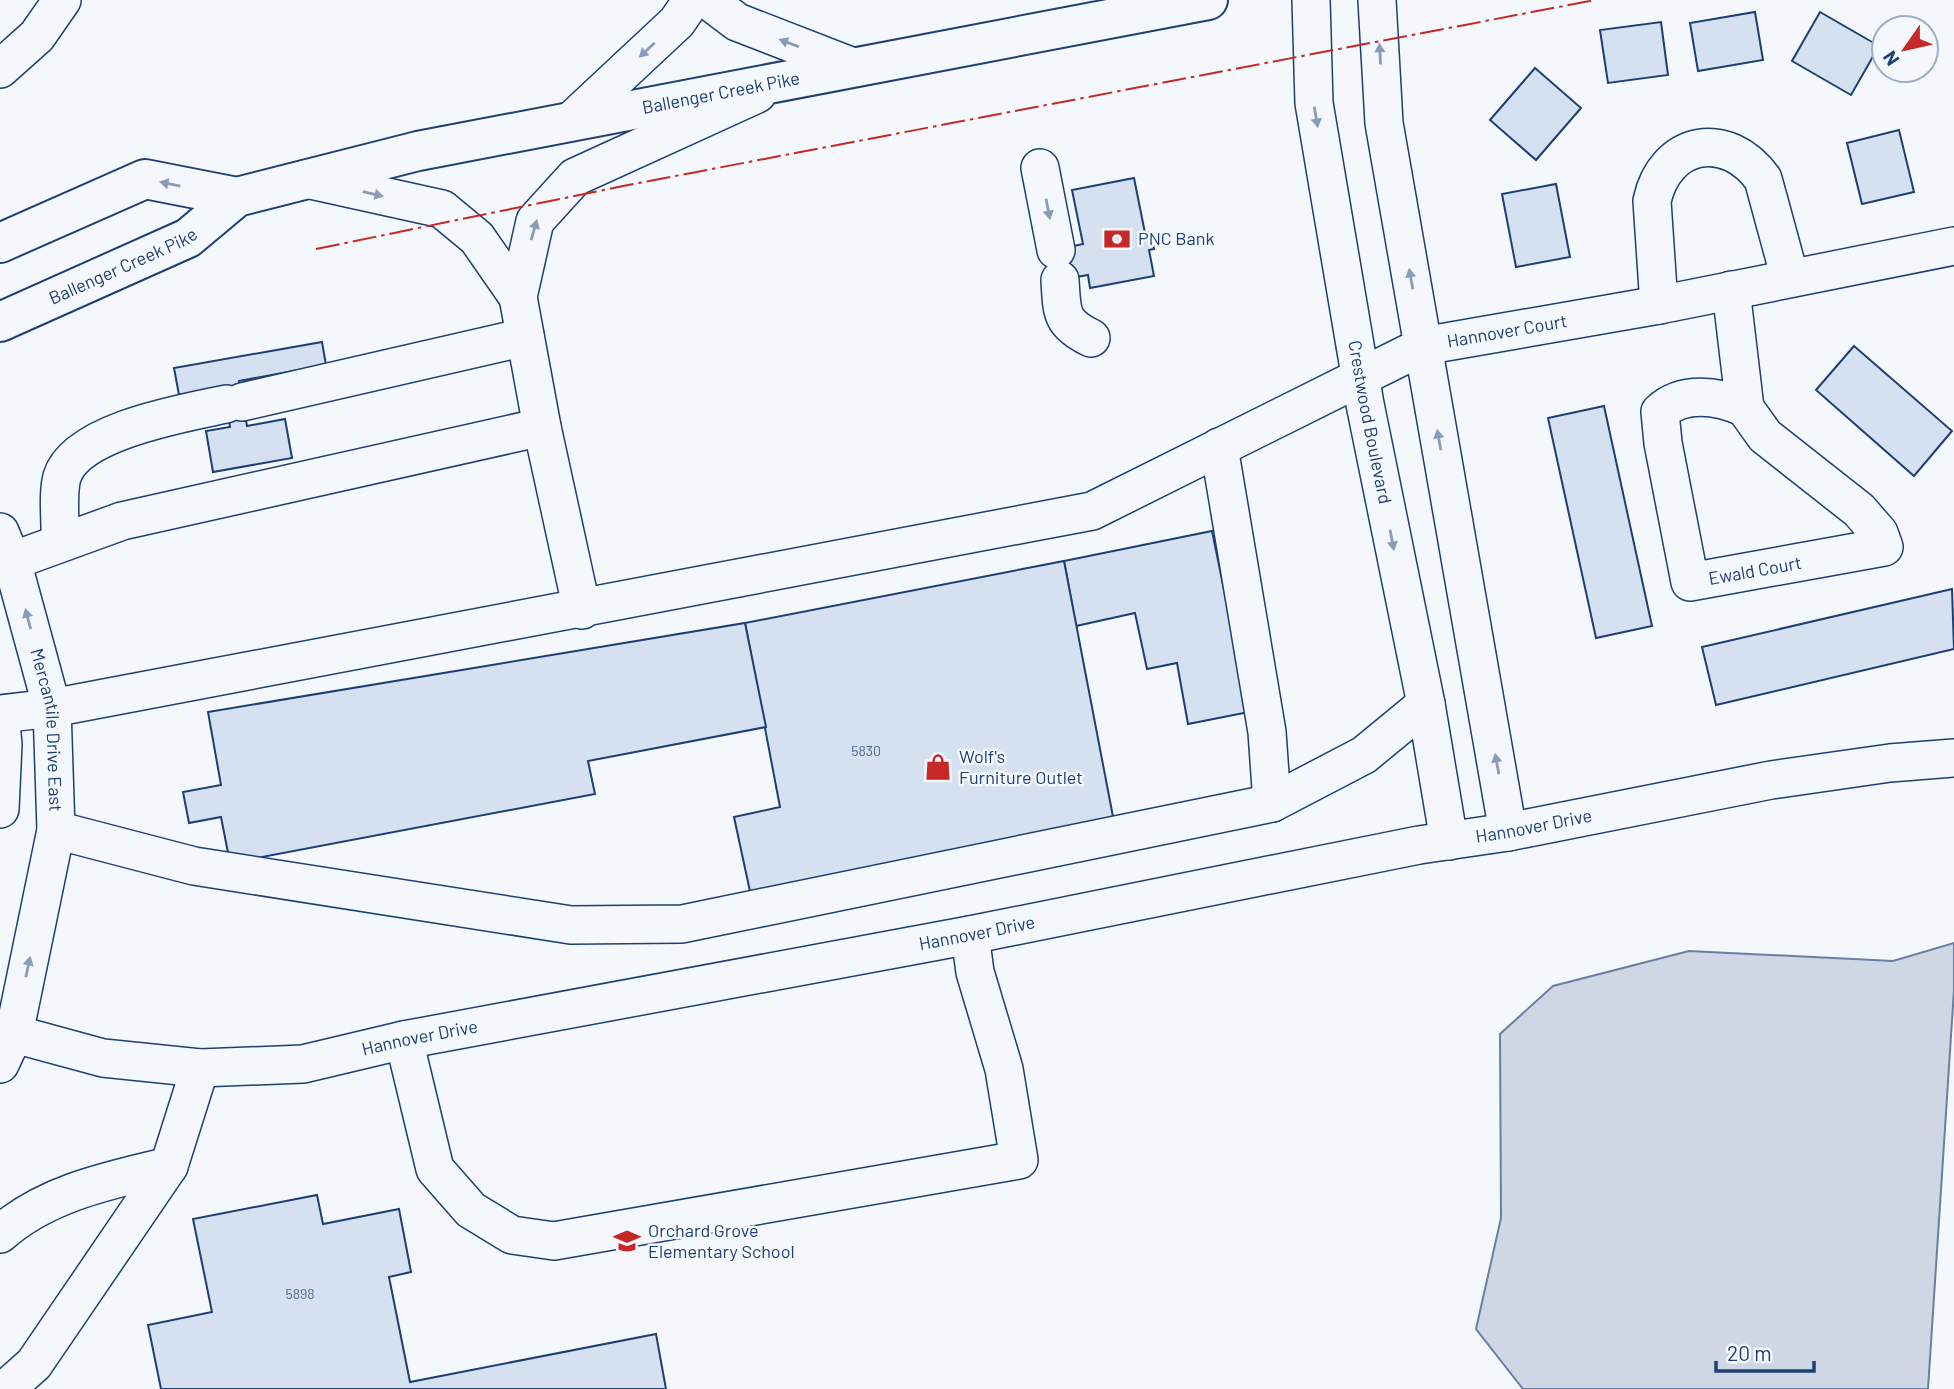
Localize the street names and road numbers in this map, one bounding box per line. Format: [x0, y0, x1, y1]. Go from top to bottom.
street label: Ballenger Creek Pike [640, 66, 802, 118]
street label: Ballenger Creek Pike [45, 223, 201, 309]
street label: Hannover Court [1445, 309, 1569, 352]
street label: Crestwood Boulevard [1344, 339, 1397, 506]
street label: Ewald Court [1707, 551, 1803, 589]
street label: Mercantile Drive East [26, 646, 67, 812]
street label: Hannover Drive [1474, 804, 1594, 847]
street label: Hannover Drive [917, 910, 1037, 954]
street label: Hannover Drive [359, 1015, 479, 1060]

